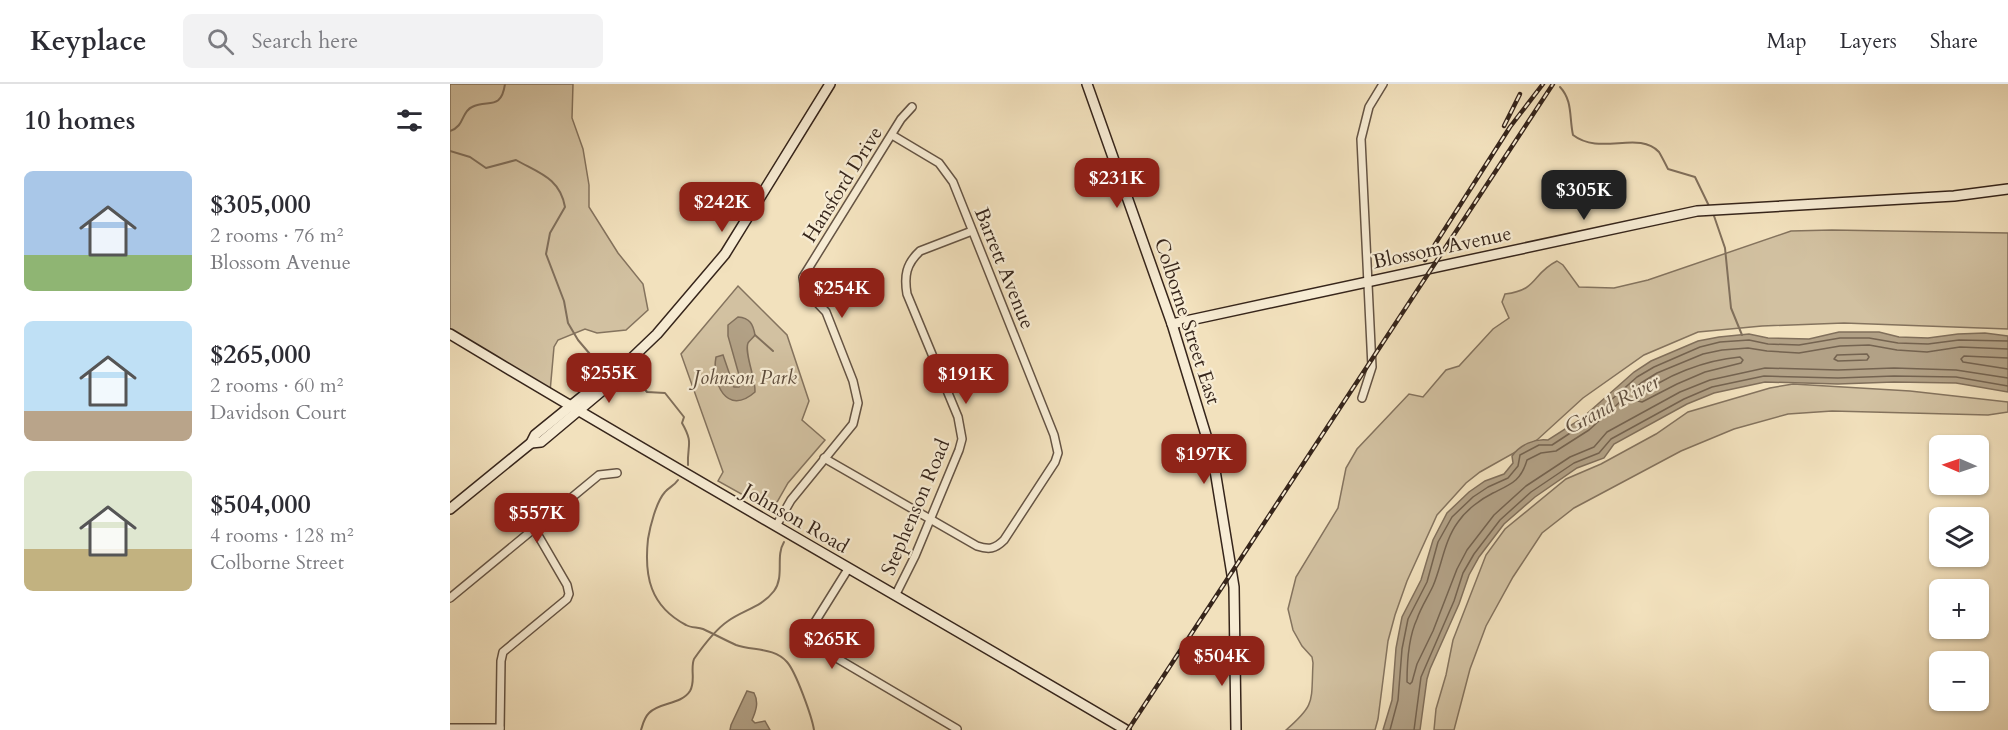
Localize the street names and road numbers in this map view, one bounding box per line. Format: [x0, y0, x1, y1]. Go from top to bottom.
street label: Hansford Drive [796, 121, 889, 247]
street label: Barrett Avenue [968, 203, 1041, 333]
street label: Blossom Avenue [1370, 220, 1514, 275]
street label: Colborne Street East [1148, 235, 1227, 408]
street label: Stephenson Road [875, 435, 956, 580]
street label: Johnson Road [735, 476, 854, 560]

